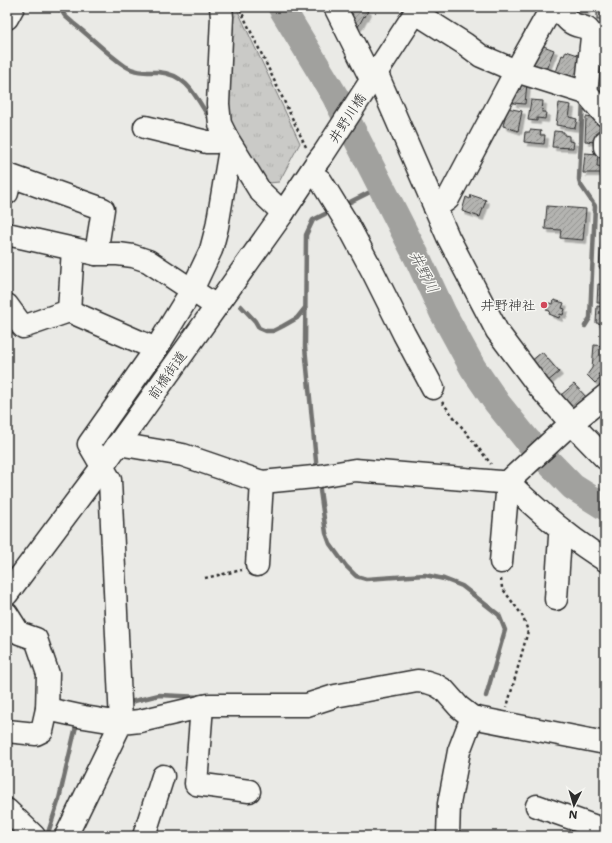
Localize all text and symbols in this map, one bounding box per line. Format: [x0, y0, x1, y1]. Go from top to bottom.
street label: 井野川橋 [324, 90, 370, 146]
water label: 井野川 [405, 247, 443, 297]
place label: 井野神社 [480, 296, 536, 314]
marker: 井野神社 [539, 300, 549, 310]
street label: 前橋街道 [144, 347, 190, 403]
north arrow [554, 785, 594, 825]
text: N [568, 807, 578, 822]

